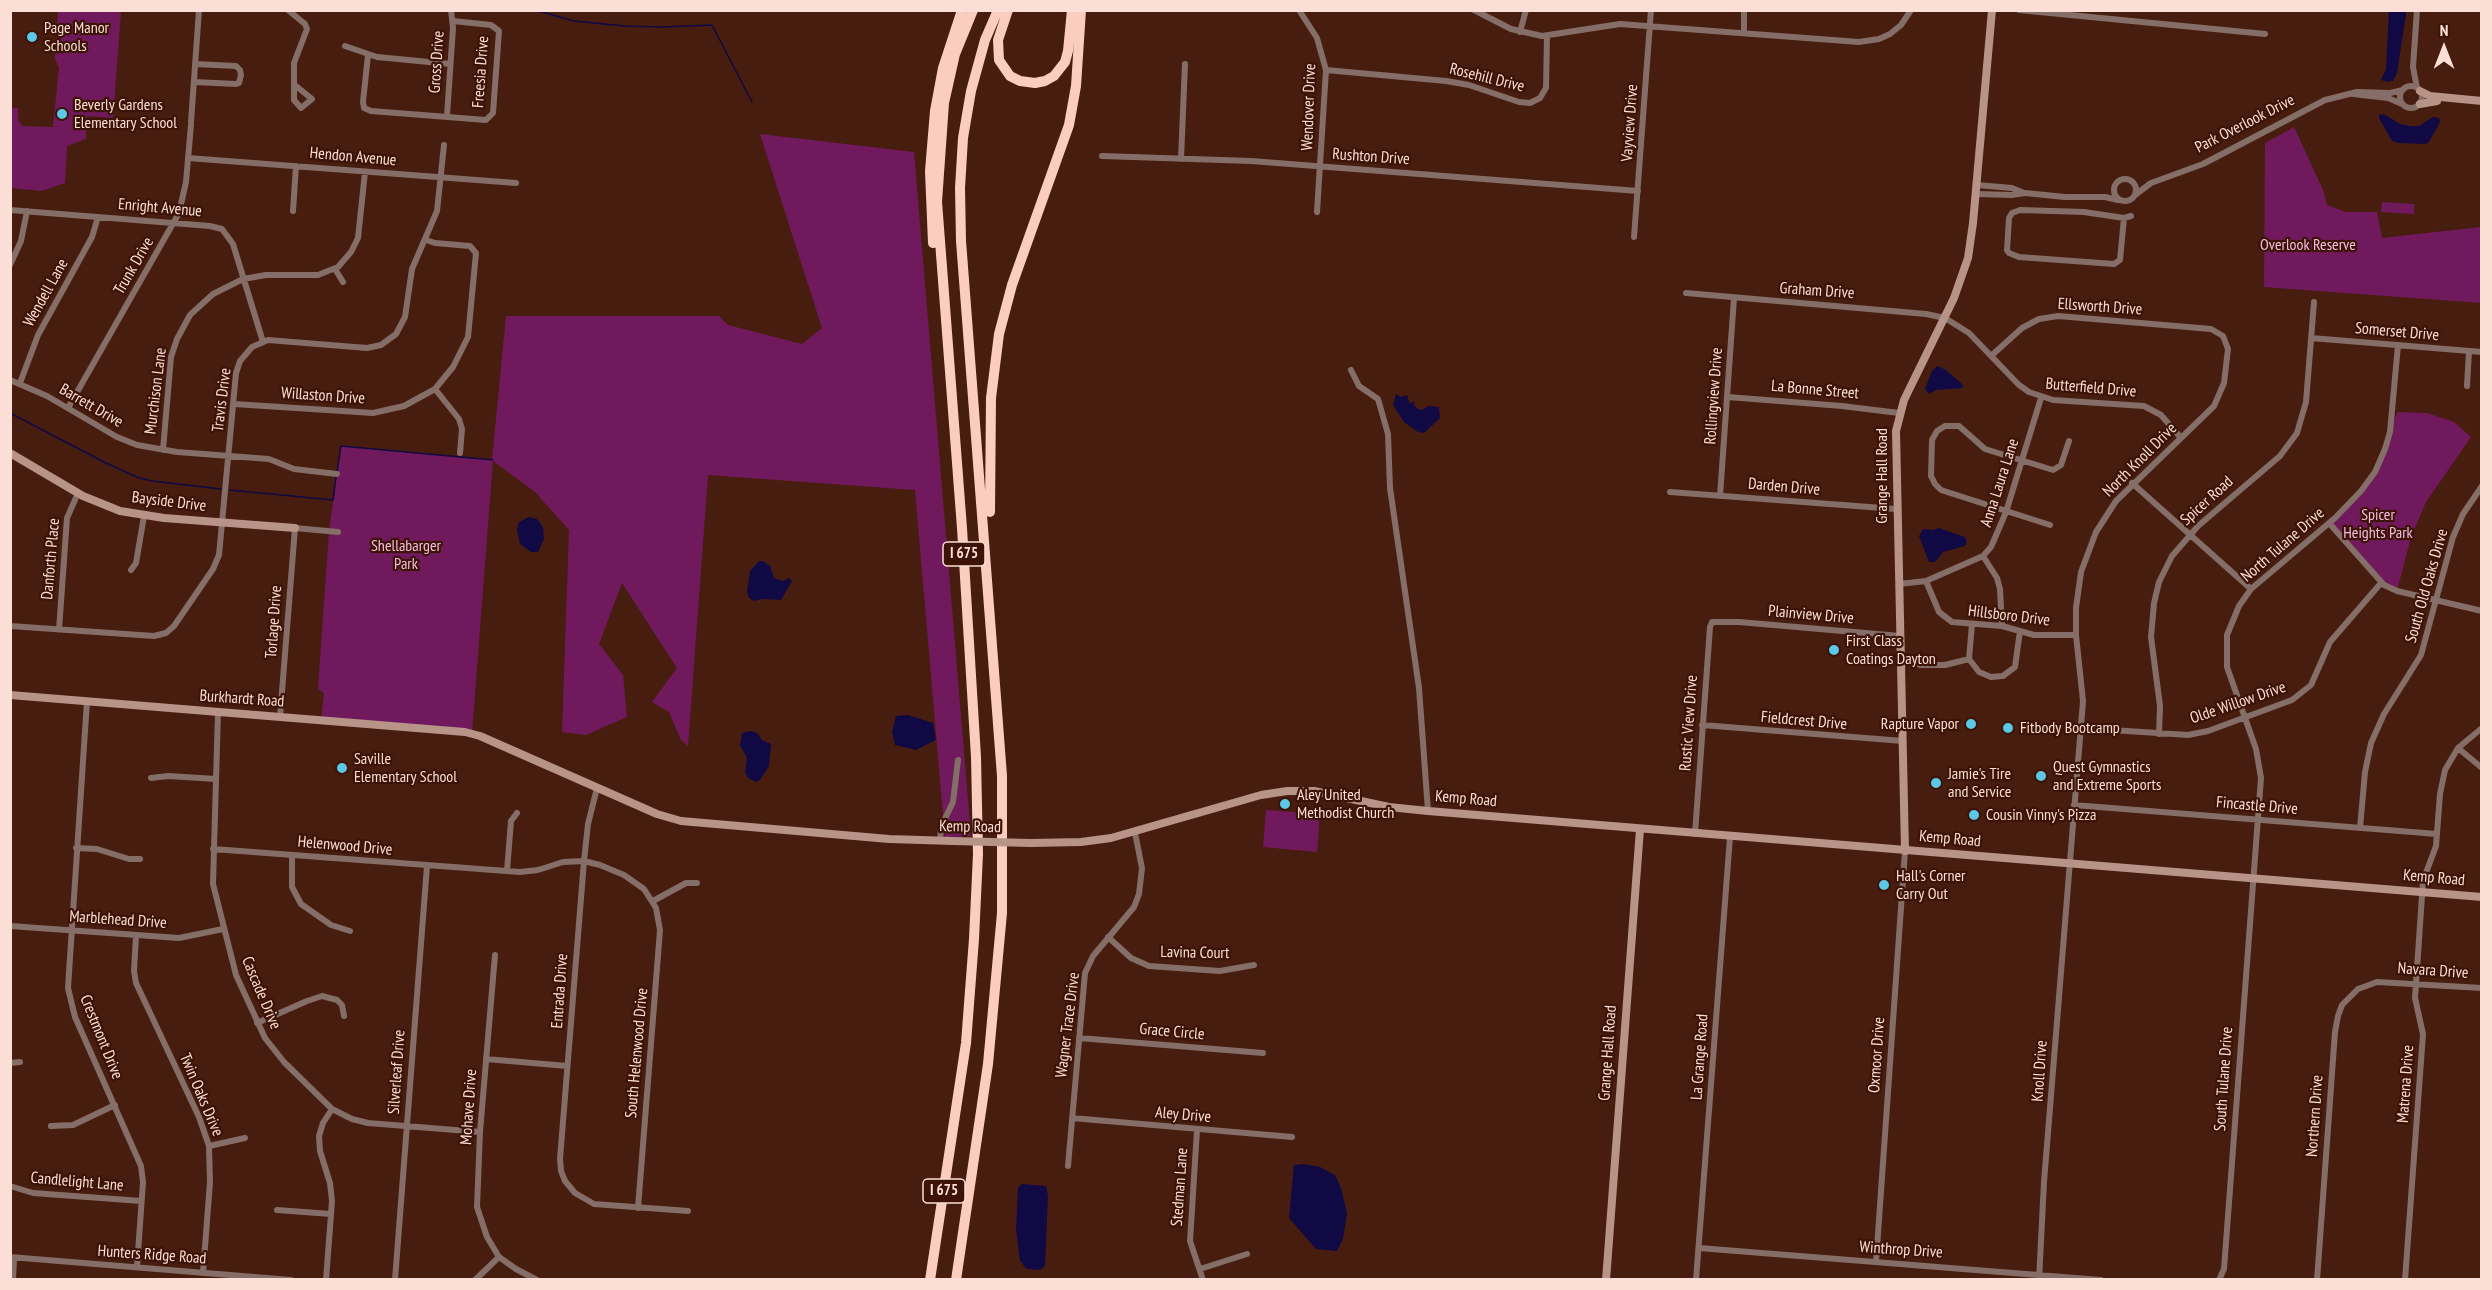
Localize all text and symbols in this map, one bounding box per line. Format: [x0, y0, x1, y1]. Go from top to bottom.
place label: Page Manor Schools [44, 18, 109, 56]
north arrow [2414, 18, 2474, 78]
text: N [2440, 20, 2448, 40]
marker: Page Manor Schools [25, 30, 39, 44]
street label: Gross Drive [425, 30, 449, 94]
street label: Freesia Drive [469, 36, 493, 108]
street label: Rosehill Drive [1448, 59, 1526, 97]
street label: Wendover Drive [1298, 63, 1320, 151]
street label: Vayview Drive [1618, 84, 1642, 162]
street label: Park Overlook Drive [2192, 91, 2298, 157]
place label: Beverly Gardens Elementary School [74, 95, 177, 133]
marker: Beverly Gardens Elementary School [55, 107, 69, 121]
street label: Hendon Avenue [309, 144, 397, 170]
street label: Rushton Drive [1332, 145, 1410, 169]
street label: Enright Avenue [117, 195, 203, 221]
street label: Trunk Drive [110, 234, 158, 298]
park label: Overlook Reserve [2260, 235, 2356, 255]
street label: Wendell Lane [20, 256, 72, 330]
street label: Graham Drive [1779, 279, 1855, 303]
street label: Ellsworth Drive [2057, 294, 2143, 320]
street label: Somerset Drive [2354, 319, 2440, 345]
street label: Murchison Lane [141, 347, 171, 435]
street label: Rollingview Drive [1701, 347, 1727, 445]
street label: Travis Drive [209, 367, 235, 433]
street label: Butterfield Drive [2045, 374, 2137, 402]
street label: La Bonne Street [1770, 377, 1860, 403]
street label: Barrett Drive [56, 380, 126, 432]
street label: Willaston Drive [280, 383, 366, 409]
street label: North Knoll Drive [2099, 419, 2181, 501]
street label: Grange Hall Road [1872, 428, 1892, 524]
street label: Anna Laura Lane [1977, 436, 2023, 530]
street label: Spicer Road [2177, 472, 2237, 530]
street label: Darden Drive [1747, 474, 1821, 500]
street label: Bayside Drive [131, 488, 207, 516]
street label: North Tulane Drive [2237, 504, 2329, 586]
park label: Spicer Heights Park [2343, 505, 2413, 543]
street label: Danforth Place [38, 517, 64, 601]
street label: South Old Oaks Drive [2402, 527, 2452, 645]
park label: Shellabarger Park [371, 536, 441, 574]
road number: I 675 [943, 542, 985, 566]
street label: Torlage Drive [262, 585, 286, 659]
street label: Hillsboro Drive [1967, 601, 2051, 631]
street label: Plainview Drive [1767, 602, 1855, 628]
place label: First Class Coatings Dayton [1846, 631, 1936, 669]
marker: First Class Coatings Dayton [1827, 643, 1841, 657]
street label: Rustic View Drive [1676, 674, 1702, 772]
street label: Olde Willow Drive [2188, 678, 2288, 728]
street label: Burkhardt Road [199, 686, 285, 712]
street label: Fieldcrest Drive [1760, 708, 1848, 734]
place label: Rapture Vapor [1881, 714, 1959, 734]
marker: Rapture Vapor [1964, 717, 1978, 731]
place label: Fitbody Bootcamp [2020, 718, 2120, 738]
marker: Fitbody Bootcamp [2001, 721, 2015, 735]
place label: Saville Elementary School [354, 749, 457, 787]
place label: Quest Gymnastics and Extreme Sports [2053, 757, 2161, 795]
marker: Saville Elementary School [335, 761, 349, 775]
place label: Jamie's Tire and Service [1948, 764, 2011, 802]
marker: Quest Gymnastics and Extreme Sports [2034, 769, 2048, 783]
marker: Jamie's Tire and Service [1929, 776, 1943, 790]
place label: Aley United Methodist Church [1297, 785, 1394, 823]
street label: Kemp Road [1434, 787, 1498, 811]
street label: Fincastle Drive [2215, 793, 2299, 819]
marker: Aley United Methodist Church [1278, 797, 1292, 811]
place label: Cousin Vinny's Pizza [1986, 805, 2096, 825]
marker: Cousin Vinny's Pizza [1967, 808, 1981, 822]
street label: Kemp Road [939, 817, 1001, 837]
street label: Kemp Road [1918, 827, 1982, 851]
street label: Helenwood Drive [297, 832, 393, 860]
place label: Hall's Corner Carry Out [1896, 866, 1965, 904]
street label: Kemp Road [2402, 866, 2466, 890]
marker: Hall's Corner Carry Out [1877, 878, 1891, 892]
street label: Marblehead Drive [69, 907, 167, 933]
street label: Lavina Court [1160, 943, 1230, 963]
street label: Entrada Drive [548, 953, 572, 1029]
street label: Cascade Drive [237, 954, 285, 1032]
street label: Navara Drive [2397, 959, 2469, 983]
street label: Wagner Trace Drive [1052, 971, 1084, 1079]
street label: South Helenwood Drive [622, 987, 652, 1119]
street label: Crestmont Drive [75, 992, 127, 1082]
street label: Grange Hall Road [1595, 1005, 1621, 1101]
street label: La Grange Road [1687, 1013, 1713, 1101]
street label: Oxmoor Drive [1865, 1016, 1889, 1094]
street label: Grace Circle [1139, 1020, 1205, 1044]
street label: South Tulane Drive [2211, 1026, 2237, 1132]
street label: Silverleaf Drive [384, 1029, 410, 1115]
street label: Knoll Drive [2028, 1040, 2052, 1102]
street label: Matrena Drive [2394, 1044, 2418, 1124]
street label: Twin Oaks Drive [175, 1051, 227, 1139]
street label: Mohave Drive [457, 1069, 481, 1145]
street label: Northern Drive [2303, 1074, 2327, 1158]
street label: Aley Drive [1154, 1103, 1212, 1127]
street label: Stedman Lane [1168, 1147, 1192, 1227]
street label: Candlelight Lane [30, 1168, 124, 1196]
road number: I 675 [923, 1179, 965, 1203]
street label: Winthrop Drive [1859, 1238, 1943, 1262]
street label: Hunters Ridge Road [97, 1242, 207, 1268]

